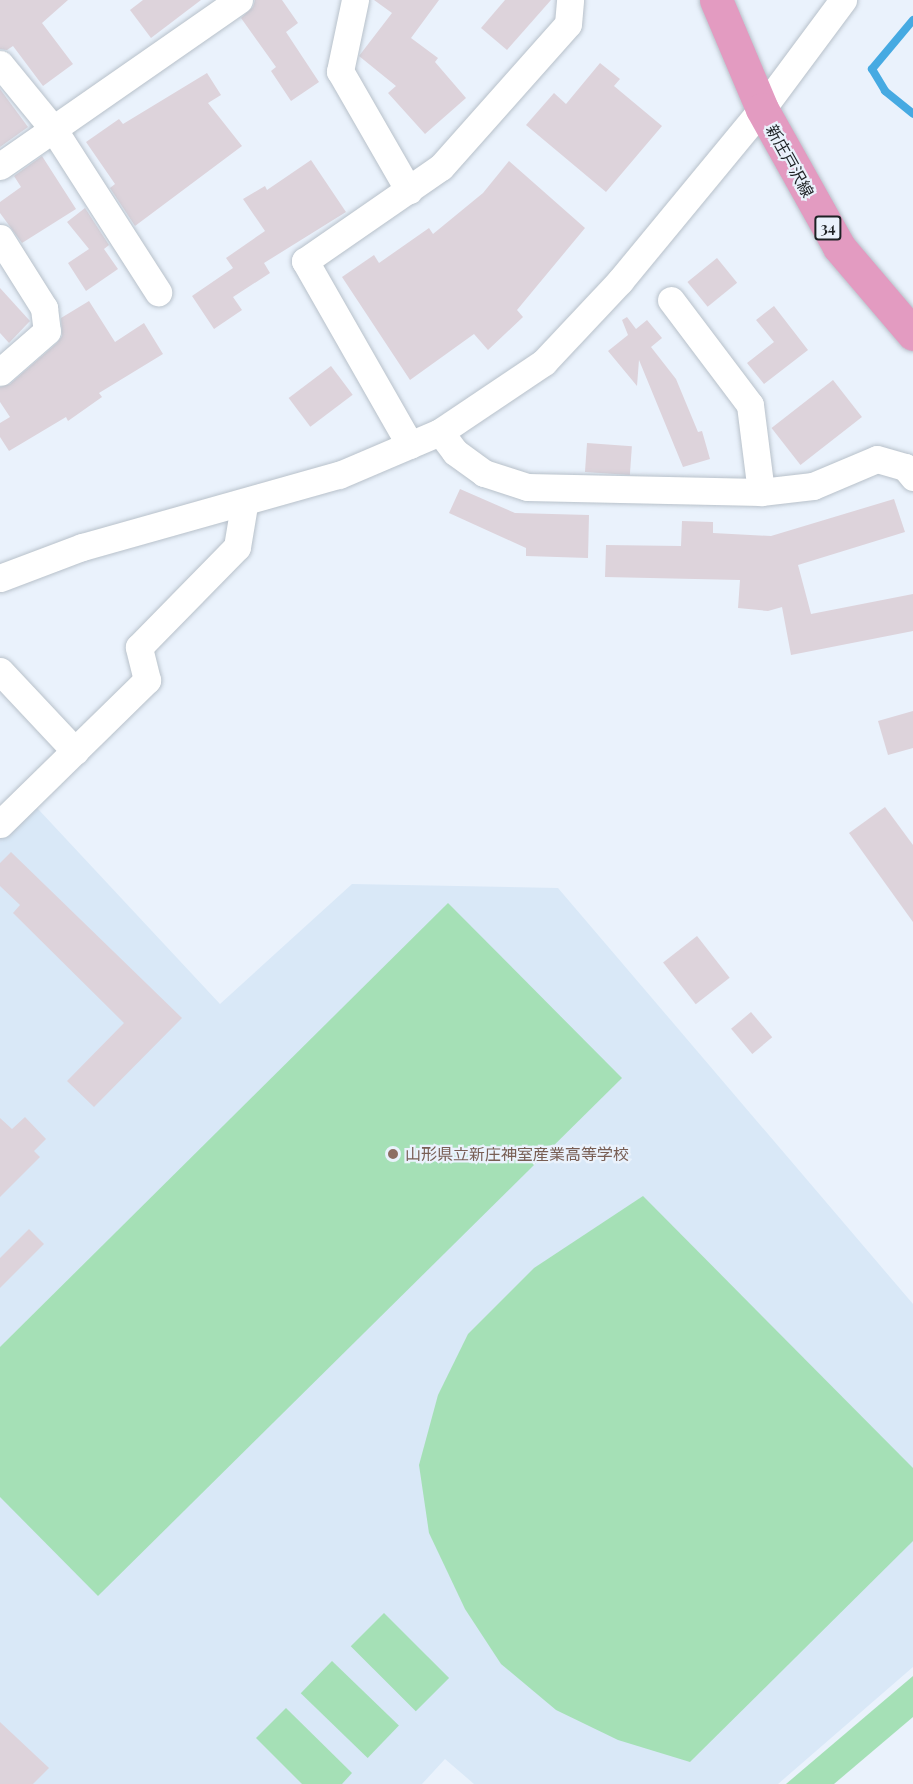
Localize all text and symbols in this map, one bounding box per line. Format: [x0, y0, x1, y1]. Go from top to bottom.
street label: 新庄戸沢線 [762, 121, 818, 201]
road number: 34 [813, 216, 843, 240]
place label: 山形県立新庄神室産業高等学校 [405, 1144, 629, 1164]
marker: 山形県立新庄神室産業高等学校 [386, 1147, 400, 1161]

